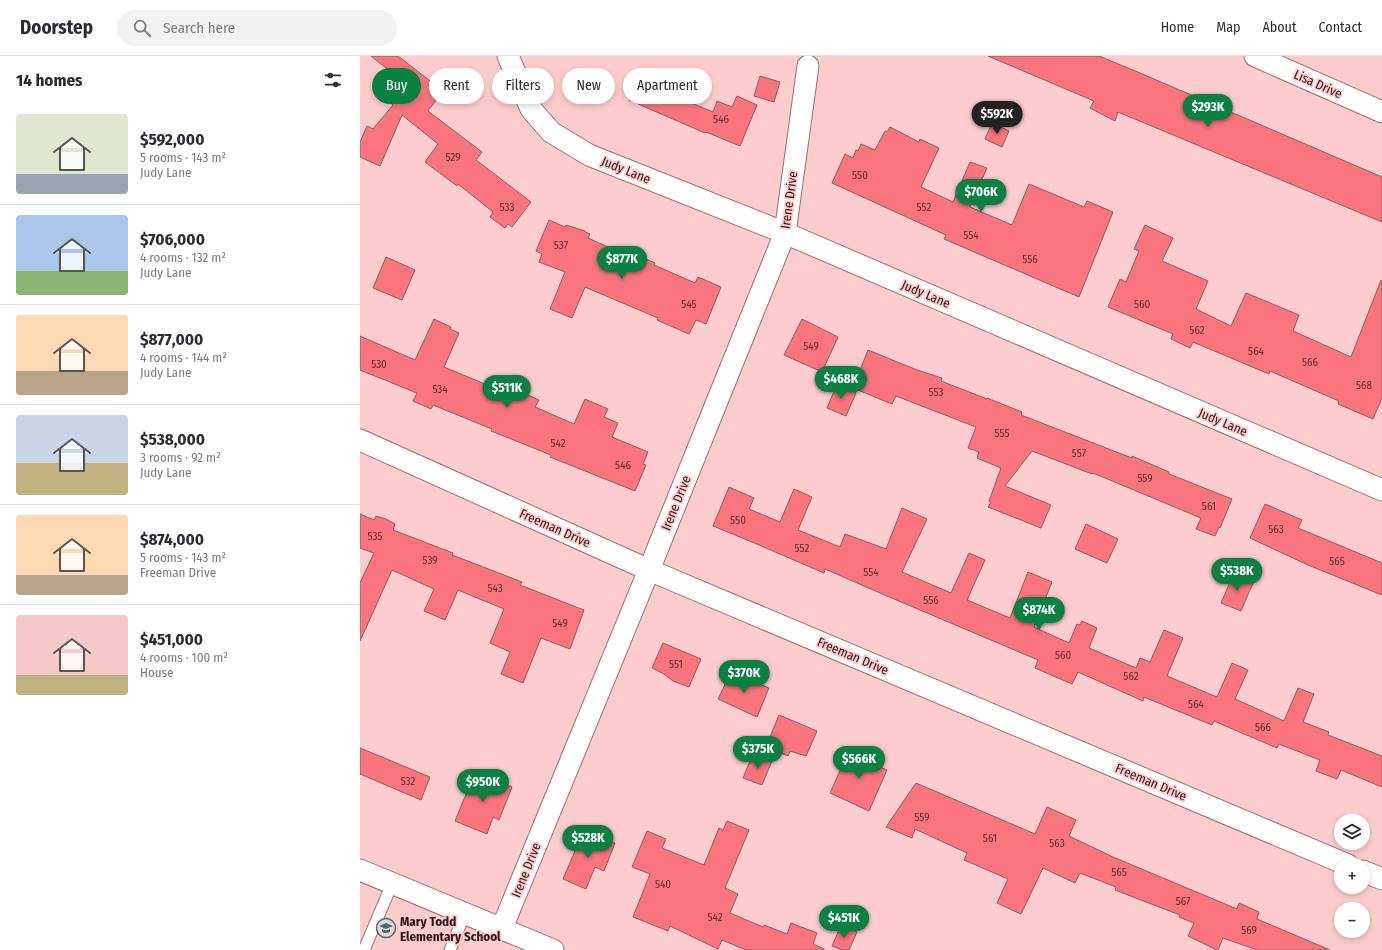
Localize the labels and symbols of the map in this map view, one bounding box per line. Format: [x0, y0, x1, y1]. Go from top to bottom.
street label: Lisa Drive [1291, 67, 1345, 101]
pin: $293K [1180, 94, 1236, 128]
pin: $592K [969, 101, 1025, 135]
house number: 546 [713, 113, 729, 126]
house number: 529 [445, 151, 461, 164]
street label: Judy Lane [599, 153, 653, 187]
house number: 550 [852, 169, 868, 182]
street label: Irene Drive [778, 170, 800, 230]
pin: $706K [953, 179, 1009, 213]
house number: 533 [500, 201, 514, 214]
house number: 552 [917, 201, 932, 214]
house number: 554 [963, 229, 979, 242]
house number: 537 [554, 239, 569, 252]
pin: $877K [594, 246, 650, 280]
house number: 556 [1022, 253, 1038, 266]
street label: Judy Lane [899, 277, 953, 311]
house number: 545 [681, 298, 697, 311]
house number: 560 [1134, 298, 1150, 311]
house number: 562 [1189, 324, 1205, 337]
house number: 549 [803, 340, 819, 353]
house number: 564 [1248, 345, 1265, 358]
house number: 566 [1302, 356, 1319, 369]
house number: 530 [371, 358, 387, 371]
pin: $468K [813, 366, 869, 400]
pin: $511K [479, 375, 535, 409]
house number: 568 [1356, 379, 1372, 392]
house number: 534 [432, 383, 448, 396]
house number: 553 [929, 386, 943, 399]
street label: Judy Lane [1196, 405, 1250, 439]
house number: 555 [994, 427, 1010, 440]
house number: 542 [550, 437, 566, 450]
house number: 557 [1072, 447, 1087, 460]
house number: 546 [615, 459, 631, 472]
house number: 559 [1137, 472, 1153, 485]
street label: Irene Drive [658, 473, 694, 533]
house number: 561 [1202, 500, 1216, 513]
street label: Freeman Drive [517, 506, 593, 550]
house number: 550 [730, 514, 746, 527]
house number: 563 [1268, 523, 1284, 536]
house number: 535 [368, 530, 382, 543]
house number: 552 [795, 542, 810, 555]
house number: 539 [422, 554, 438, 567]
house number: 565 [1329, 555, 1345, 568]
pin: $538K [1209, 558, 1265, 592]
house number: 554 [863, 566, 879, 579]
house number: 543 [487, 582, 503, 595]
house number: 556 [923, 594, 939, 607]
pin: $874K [1011, 597, 1067, 631]
house number: 549 [552, 617, 568, 630]
street label: Freeman Drive [815, 634, 891, 678]
house number: 560 [1055, 649, 1071, 662]
house number: 551 [669, 658, 683, 671]
pin: $370K [716, 660, 772, 694]
house number: 562 [1123, 670, 1139, 683]
house number: 564 [1188, 698, 1205, 711]
house number: 566 [1255, 721, 1272, 734]
pin: $375K [730, 736, 786, 770]
pin: $566K [831, 746, 887, 780]
street label: Freeman Drive [1113, 760, 1189, 804]
pin: $950K [455, 769, 511, 803]
house number: 532 [401, 775, 415, 788]
house number: 559 [914, 811, 930, 824]
pin: $528K [560, 825, 616, 859]
house number: 561 [983, 832, 997, 845]
house number: 563 [1049, 837, 1065, 850]
street label: Irene Drive [508, 840, 544, 900]
house number: 565 [1111, 866, 1127, 879]
house number: 540 [655, 878, 671, 891]
house number: 567 [1176, 895, 1191, 908]
pin: $451K [816, 905, 872, 939]
house number: 542 [707, 911, 723, 924]
place label: Mary Todd Elementary School [400, 914, 501, 944]
school or university icon: Mary Todd Elementary School [375, 917, 397, 939]
house number: 569 [1241, 924, 1257, 937]

